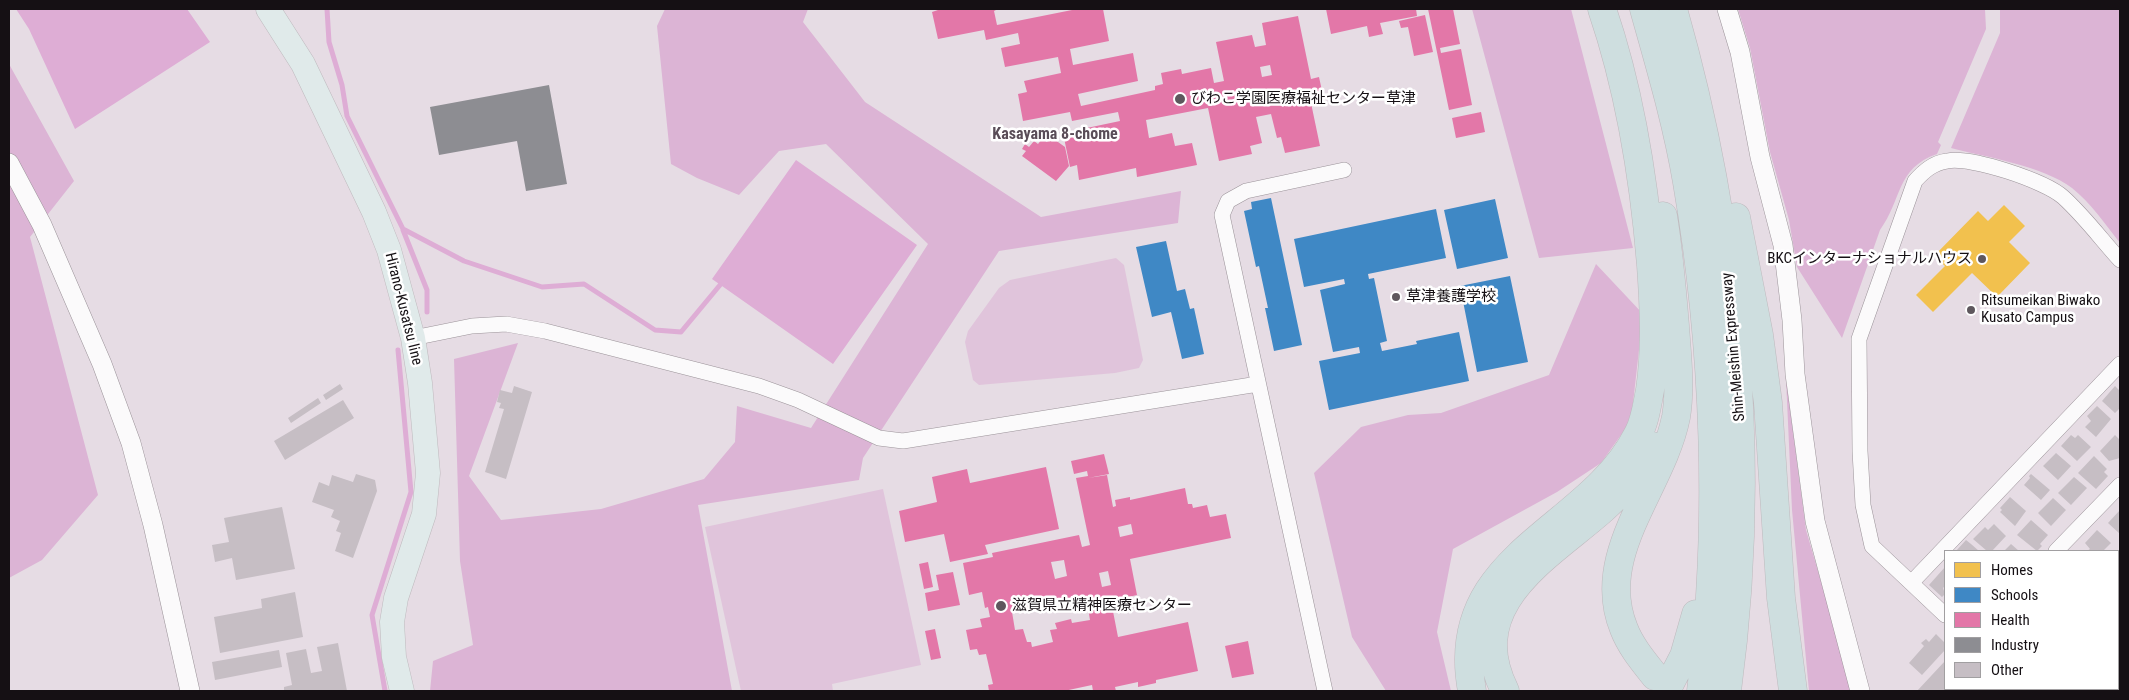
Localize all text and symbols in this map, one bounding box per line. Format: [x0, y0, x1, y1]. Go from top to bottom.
place label: びわこ学園医療福祉センター草津 [1191, 90, 1416, 108]
marker: びわこ学園医療福祉センター草津 [1173, 92, 1187, 106]
district label: Kasayama 8-chome [992, 125, 1118, 145]
place label: BKCインターナショナルハウス [1767, 250, 1972, 268]
street label: Hirano-Kusatsu line [380, 251, 426, 367]
marker: BKCインターナショナルハウス [1976, 253, 1988, 265]
street label: Shin-Meishin Expressway [1719, 272, 1749, 422]
place label: 草津養護学校 [1406, 288, 1496, 306]
marker: 草津養護学校 [1390, 291, 1402, 303]
place label: Ritsumeikan Biwako Kusato Campus [1981, 292, 2100, 327]
marker: Ritsumeikan Biwako Kusato Campus [1965, 304, 1977, 316]
legend [1944, 550, 2119, 690]
text: Homes [1991, 561, 2033, 579]
text: Schools [1991, 586, 2038, 604]
place label: 滋賀県立精神医療センター [1012, 597, 1192, 615]
marker: 滋賀県立精神医療センター [994, 599, 1008, 613]
text: Health [1991, 611, 2030, 629]
text: Industry [1991, 636, 2039, 654]
text: Other [1991, 661, 2023, 679]

